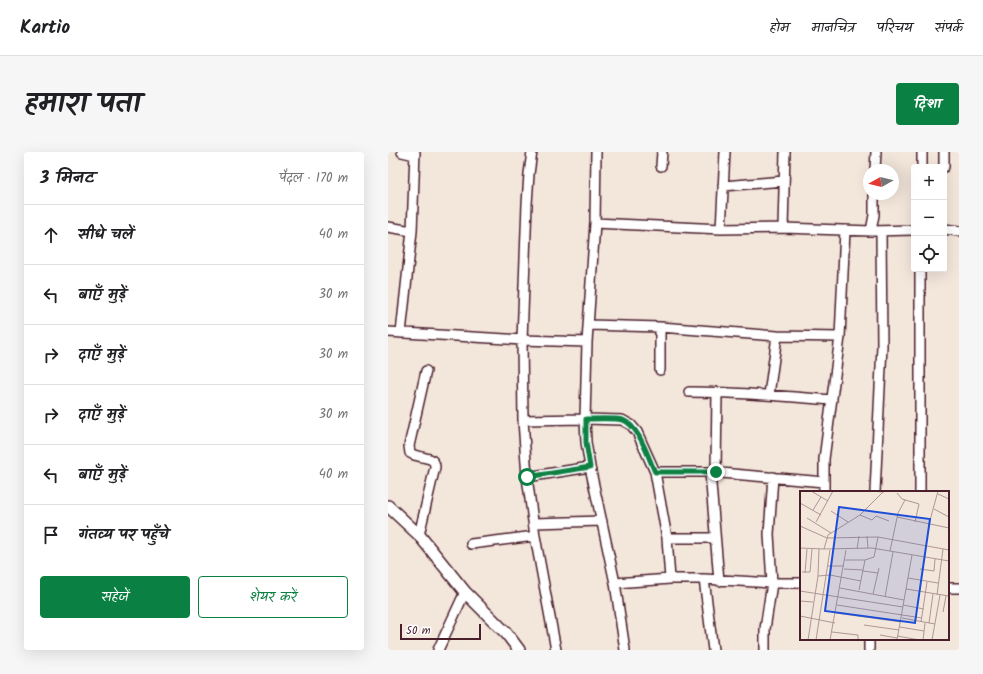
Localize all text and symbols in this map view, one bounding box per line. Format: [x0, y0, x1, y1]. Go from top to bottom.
text: Kartio [20, 13, 70, 43]
text: होम [770, 17, 789, 39]
text: मानचित्र [811, 17, 855, 39]
text: परिचय [877, 17, 913, 39]
text: संपर्क [935, 17, 963, 39]
text: हमारा पता [24, 82, 141, 127]
button: दिशा [896, 83, 959, 125]
north arrow [863, 164, 899, 200]
map controls [911, 164, 947, 272]
button: + [911, 164, 947, 200]
text: 3 मिनट [40, 165, 94, 192]
text: पैदल · 170 m [279, 168, 348, 189]
button: − [911, 200, 947, 236]
text: सीधे चलें [78, 223, 133, 247]
icon: ahead [40, 224, 62, 246]
text: 40 m [319, 224, 348, 245]
button: locate [911, 236, 947, 272]
text: बाएँ मुड़ें [78, 283, 126, 307]
icon: left [40, 284, 62, 306]
text: 30 m [319, 284, 348, 305]
text: दाएँ मुड़ें [78, 343, 125, 367]
icon: right [40, 344, 62, 366]
text: 30 m [319, 344, 348, 365]
text: दाएँ मुड़ें [78, 403, 125, 427]
icon: right [40, 404, 62, 426]
text: 30 m [319, 404, 348, 425]
text: बाएँ मुड़ें [78, 463, 126, 487]
route end [707, 463, 725, 481]
icon: left [40, 464, 62, 486]
text: 40 m [319, 464, 348, 485]
route start [518, 468, 536, 486]
inset map [800, 491, 949, 640]
text: गंतव्य पर पहुँचे [78, 523, 169, 547]
icon: arrive [40, 524, 62, 546]
button: सहेजें [40, 576, 190, 618]
button: शेयर करें [198, 576, 348, 618]
scale bar [400, 622, 481, 641]
text: 50 m [406, 622, 431, 640]

